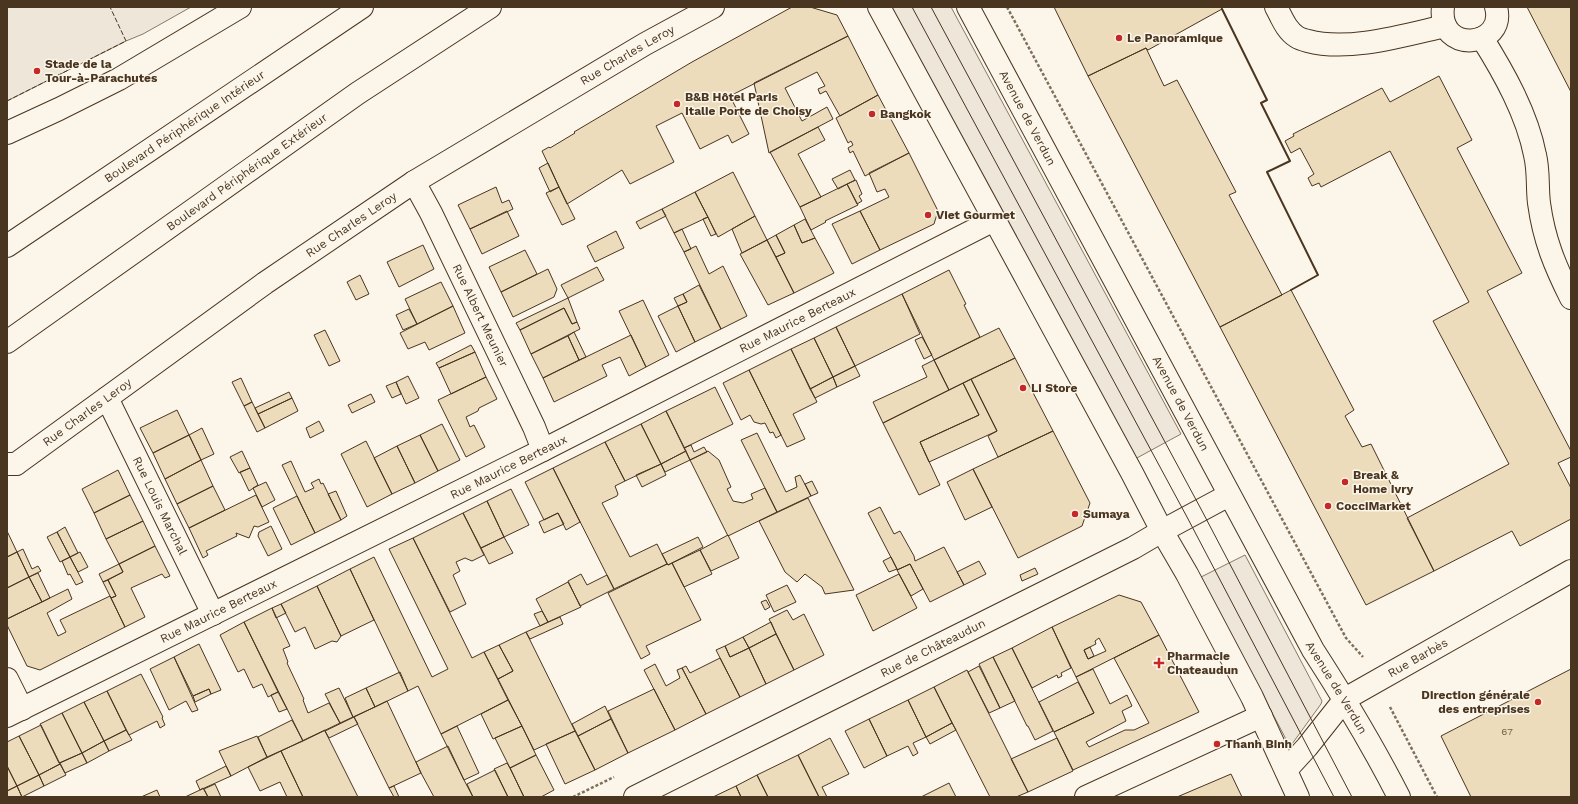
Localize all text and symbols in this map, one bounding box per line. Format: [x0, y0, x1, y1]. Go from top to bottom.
street label: Rue Charles Leroy [578, 22, 677, 88]
place label: Le Panoramique [1127, 31, 1223, 45]
marker: Le Panoramique [1114, 33, 1124, 43]
place label: Stade de la Tour-à-Parachutes [45, 57, 158, 85]
marker: Stade de la Tour-à-Parachutes [32, 66, 42, 76]
street label: Boulevard Périphérique Intérieur [102, 67, 268, 186]
street label: Avenue de Verdun [996, 68, 1059, 168]
place label: B&B Hôtel Paris Italie Porte de Choisy [685, 90, 812, 118]
marker: B&B Hôtel Paris Italie Porte de Choisy [672, 99, 682, 109]
place label: Bangkok [880, 107, 932, 121]
marker: Bangkok [867, 109, 877, 119]
street label: Boulevard Périphérique Extérieur [164, 110, 330, 234]
street label: Rue Charles Leroy [303, 188, 400, 260]
place label: Viet Gourmet [936, 208, 1016, 222]
marker: Viet Gourmet [923, 210, 933, 220]
street label: Rue Albert Meunier [450, 262, 511, 369]
street label: Rue Maurice Berteaux [737, 285, 858, 356]
street label: Avenue de Verdun [1150, 354, 1212, 454]
street label: Rue Charles Leroy [40, 375, 135, 449]
place label: Li Store [1031, 381, 1077, 395]
marker: Li Store [1018, 383, 1028, 393]
street label: Rue Maurice Berteaux [448, 432, 569, 502]
street label: Rue Louis Marchal [130, 454, 190, 558]
place label: Break & Home Ivry [1353, 468, 1413, 496]
marker: Break & Home Ivry [1340, 477, 1350, 487]
place label: CocciMarket [1336, 499, 1411, 513]
marker: CocciMarket [1323, 501, 1333, 511]
place label: Sumaya [1083, 507, 1130, 521]
marker: Sumaya [1070, 509, 1080, 519]
street label: Rue Maurice Berteaux [158, 576, 279, 646]
street label: Rue de Châteaudun [878, 616, 988, 680]
street label: Rue Barbès [1385, 635, 1450, 680]
street label: Avenue de Verdun [1303, 639, 1370, 736]
place label: Pharmacie Chateaudun [1167, 649, 1238, 677]
marker: Pharmacie Chateaudun [1154, 658, 1164, 668]
place label: Direction générale des entreprises [1421, 688, 1531, 716]
marker: Direction générale des entreprises [1533, 697, 1543, 707]
house number: 67 [1501, 726, 1513, 737]
place label: Thanh Binh [1225, 737, 1292, 751]
marker: Thanh Binh [1212, 739, 1222, 749]

